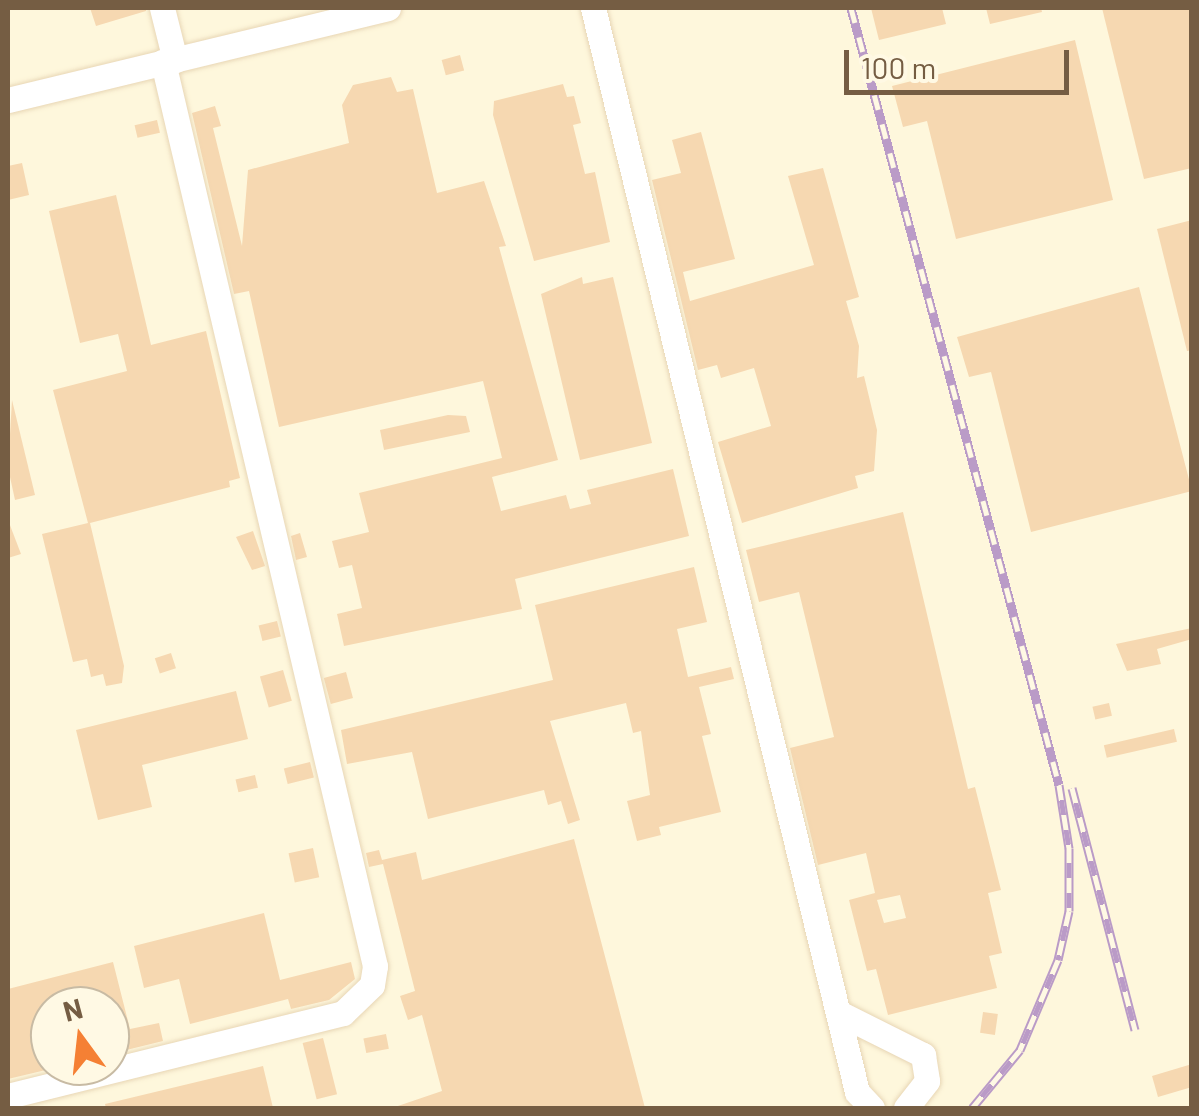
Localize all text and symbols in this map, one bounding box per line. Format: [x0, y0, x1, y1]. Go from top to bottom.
scale bar [849, 30, 1074, 92]
text: 100 m [861, 49, 936, 85]
north arrow [30, 986, 130, 1086]
text: N [59, 990, 86, 1028]

